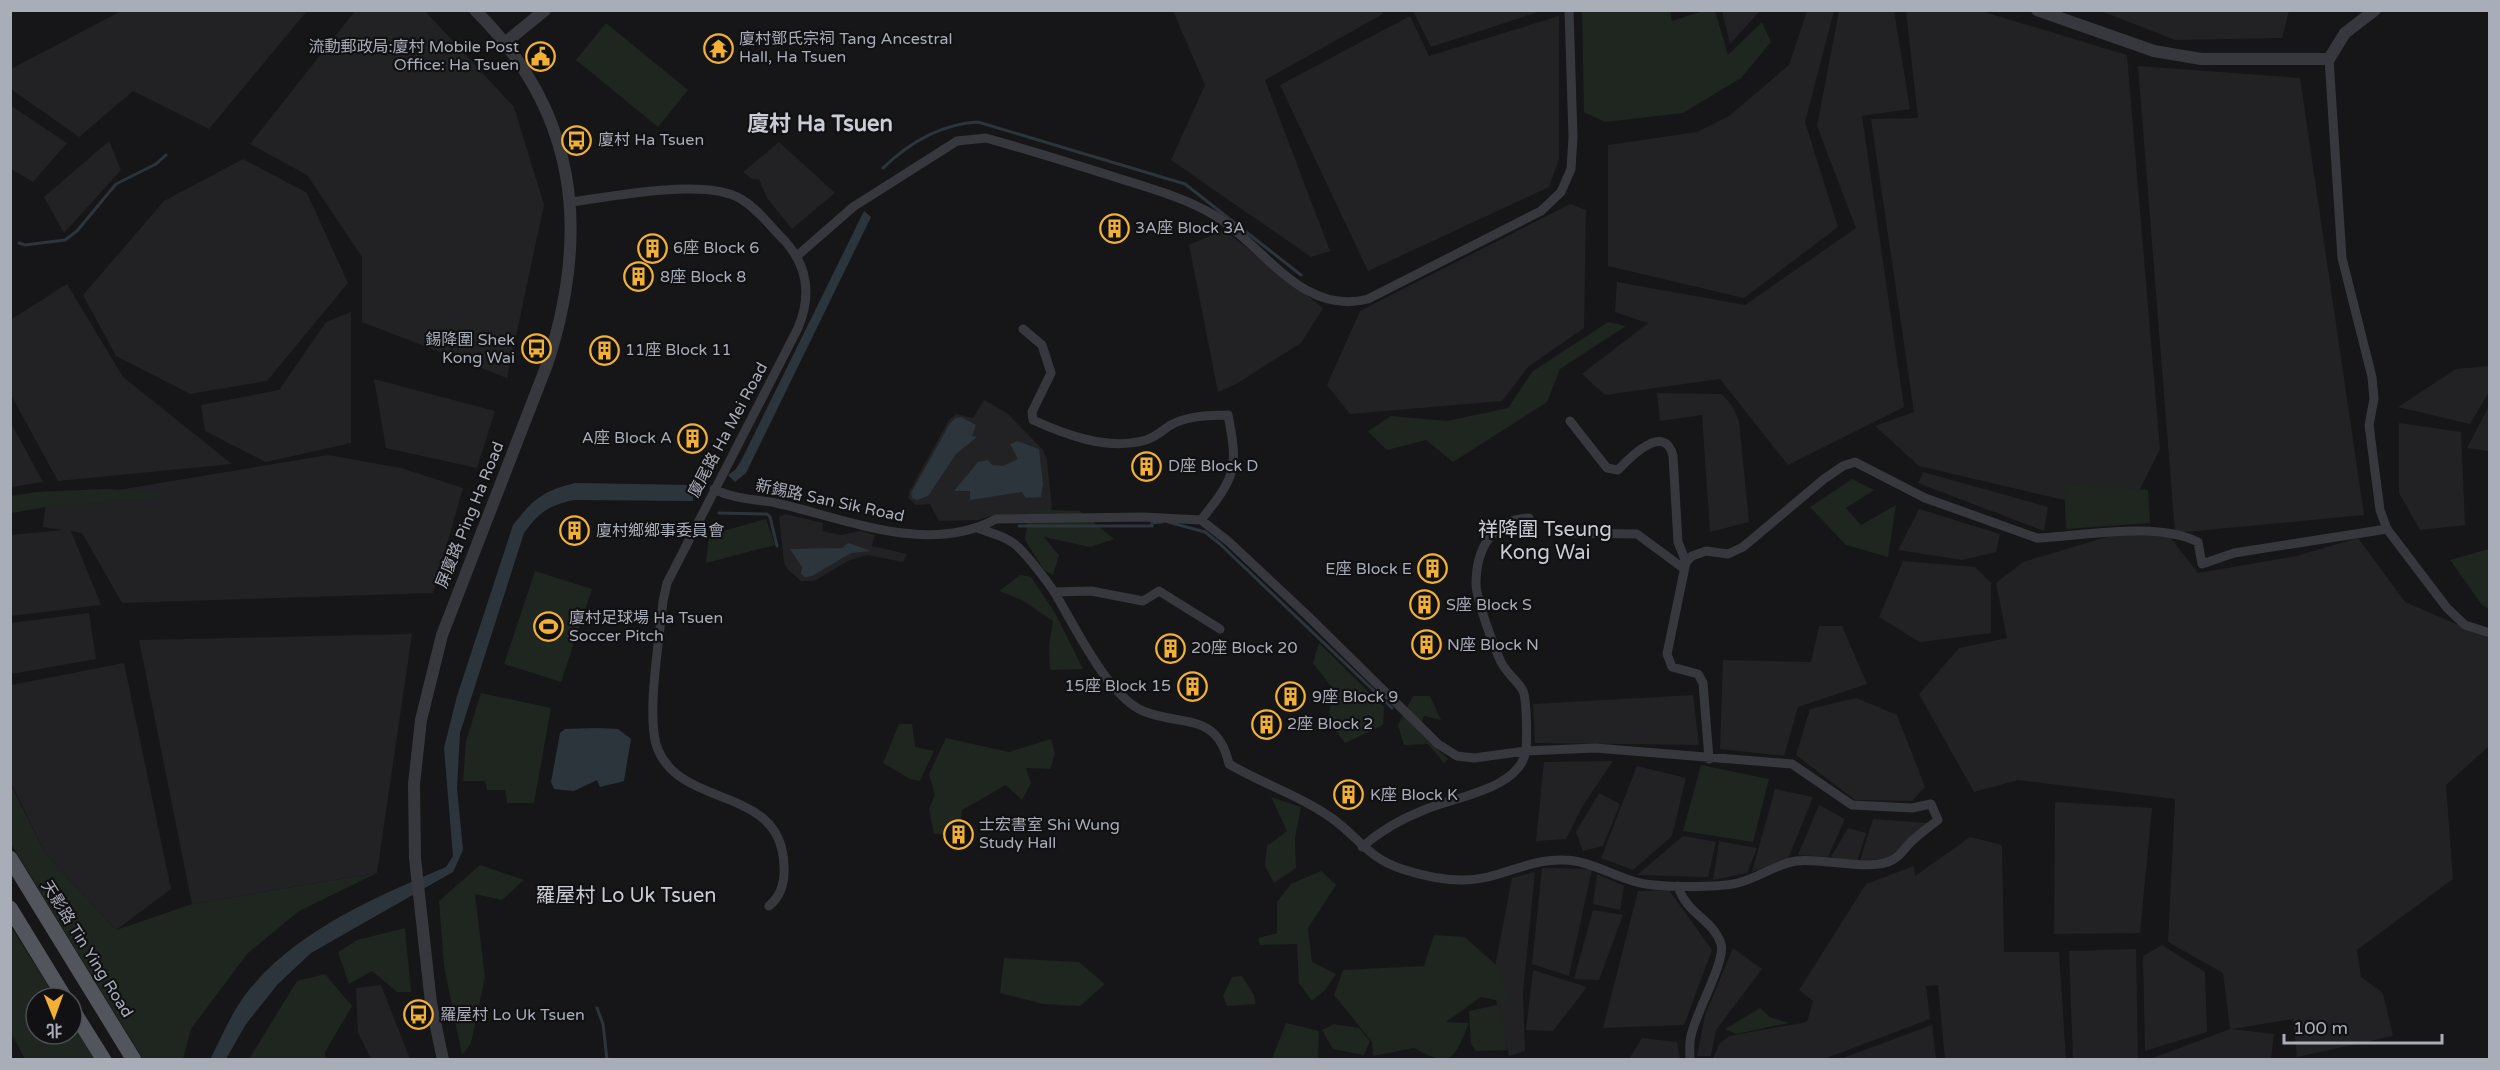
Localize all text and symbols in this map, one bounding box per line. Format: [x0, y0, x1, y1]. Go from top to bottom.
place label: 廈村鄧氏宗祠 Tang Ancestral Hall, Ha Tsuen [739, 29, 953, 67]
temple icon: 廈村鄧氏宗祠 Tang Ancestral Hall, Ha Tsuen [702, 32, 734, 64]
place label: 流動郵政局:廈村 Mobile Post Office: Ha Tsuen [308, 37, 519, 75]
public building icon: 流動郵政局:廈村 Mobile Post Office: Ha Tsuen [524, 40, 556, 72]
district label: 廈村 Ha Tsuen [747, 111, 893, 137]
bus stop icon: 廈村 Ha Tsuen [561, 124, 593, 156]
place label: 廈村 Ha Tsuen [598, 130, 704, 150]
building icon: 3A座 Block 3A [1098, 212, 1130, 244]
place label: 3A座 Block 3A [1135, 218, 1245, 238]
building icon: 6座 Block 6 [636, 232, 668, 264]
place label: 6座 Block 6 [673, 238, 759, 258]
building icon: 8座 Block 8 [623, 261, 655, 293]
place label: 8座 Block 8 [660, 267, 746, 287]
place label: 錫降圍 Shek Kong Wai [426, 330, 515, 368]
bus stop icon: 錫降圍 Shek Kong Wai [520, 333, 552, 365]
building icon: 11座 Block 11 [588, 334, 620, 366]
place label: 11座 Block 11 [625, 340, 731, 360]
street label: 廈尾路 Ha Mei Road [684, 359, 772, 501]
building icon: A座 Block A [677, 422, 709, 454]
place label: A座 Block A [582, 428, 672, 448]
street label: 屏廈路 Ping Ha Road [431, 439, 509, 591]
building icon: D座 Block D [1131, 450, 1163, 482]
place label: D座 Block D [1168, 456, 1258, 476]
street label: 新錫路 San Sik Road [754, 475, 906, 527]
building icon: 廈村鄉鄉事委員會 [559, 515, 591, 547]
district label: 祥降圍 Tseung Kong Wai [1478, 518, 1612, 565]
place label: 廈村鄉鄉事委員會 [596, 521, 724, 541]
building icon: E座 Block E [1417, 553, 1449, 585]
place label: E座 Block E [1325, 559, 1412, 579]
building icon: S座 Block S [1409, 589, 1441, 621]
place label: S座 Block S [1446, 595, 1532, 615]
place label: 廈村足球場 Ha Tsuen Soccer Pitch [569, 608, 723, 646]
sports icon: 廈村足球場 Ha Tsuen Soccer Pitch [532, 611, 564, 643]
building icon: N座 Block N [1410, 629, 1442, 661]
building icon: 20座 Block 20 [1154, 632, 1186, 664]
place label: N座 Block N [1447, 635, 1539, 655]
place label: 20座 Block 20 [1191, 638, 1297, 658]
building icon: 15座 Block 15 [1176, 670, 1208, 702]
place label: 15座 Block 15 [1065, 676, 1171, 696]
building icon: 9座 Block 9 [1275, 681, 1307, 713]
place label: 9座 Block 9 [1312, 687, 1398, 707]
building icon: 2座 Block 2 [1250, 708, 1282, 740]
place label: 2座 Block 2 [1287, 714, 1373, 734]
building icon: K座 Block K [1333, 779, 1365, 811]
place label: K座 Block K [1370, 785, 1458, 805]
place label: 士宏書室 Shi Wung Study Hall [979, 815, 1120, 853]
building icon: 士宏書室 Shi Wung Study Hall [942, 818, 974, 850]
street label: 天影路 Tin Ying Road [37, 877, 137, 1021]
district label: 羅屋村 Lo Uk Tsuen [535, 884, 717, 908]
north arrow [24, 986, 84, 1046]
bus stop icon: 羅屋村 Lo Uk Tsuen [403, 999, 435, 1031]
place label: 羅屋村 Lo Uk Tsuen [440, 1005, 585, 1025]
scale bar [2284, 1007, 2442, 1045]
text: 100 m [2293, 1017, 2348, 1039]
text: 北 [46, 1020, 62, 1040]

